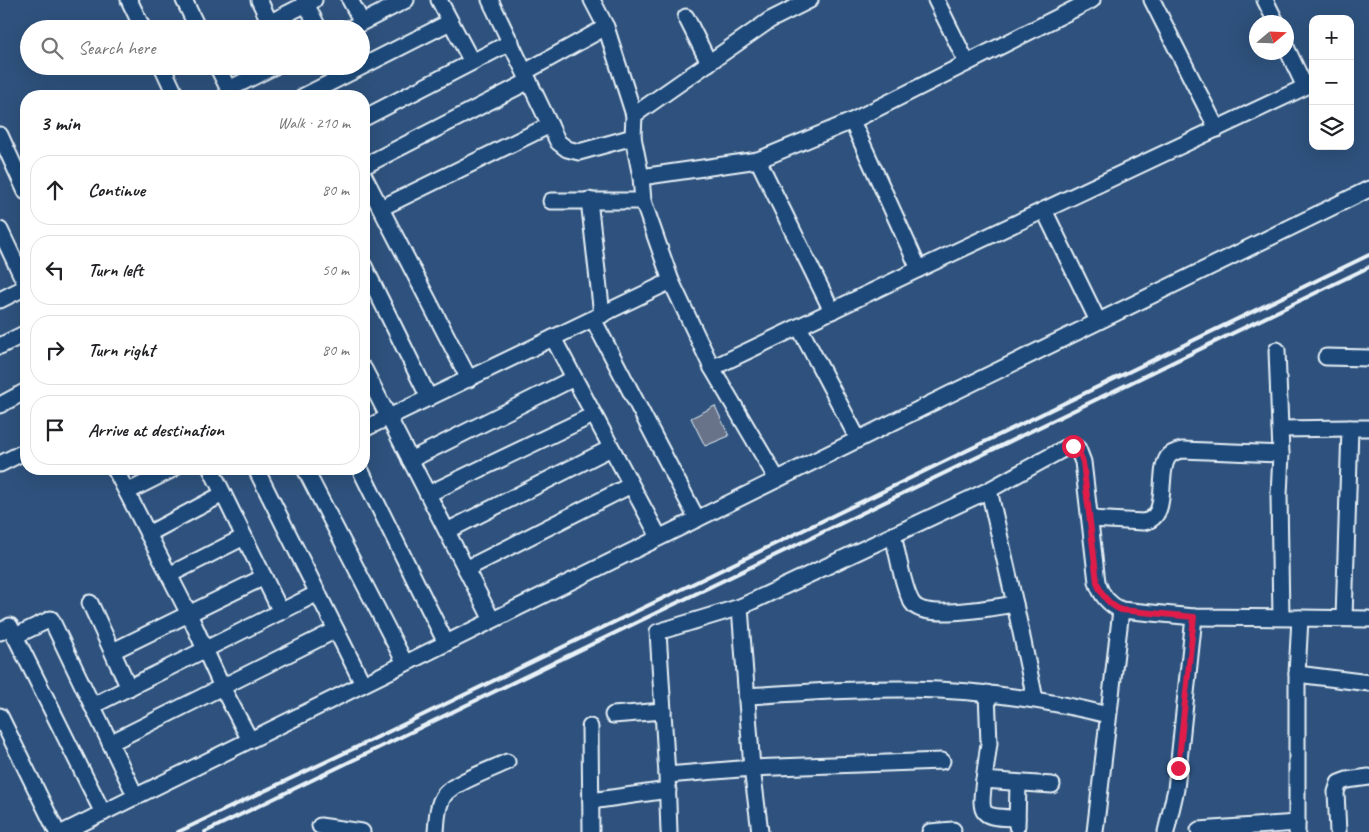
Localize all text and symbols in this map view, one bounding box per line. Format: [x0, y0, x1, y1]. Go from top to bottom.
north arrow [1249, 15, 1294, 60]
map controls [1309, 15, 1354, 150]
button: + [1309, 15, 1354, 60]
search box [20, 20, 370, 75]
icon: search [38, 34, 66, 62]
text: Search here [78, 36, 155, 60]
button: − [1309, 60, 1354, 105]
button: layers [1309, 105, 1354, 150]
text: 3 min [40, 110, 80, 136]
text: Walk · 210 m [278, 113, 350, 133]
icon: ahead [41, 176, 69, 204]
text: Continue [88, 178, 145, 202]
text: 80 m [322, 180, 349, 200]
icon: left [41, 256, 69, 284]
text: Turn left [88, 258, 143, 282]
text: 50 m [322, 260, 349, 280]
icon: right [41, 336, 69, 364]
text: Turn right [88, 338, 155, 362]
text: 80 m [322, 340, 349, 360]
icon: arrive [41, 416, 69, 444]
text: Arrive at destination [88, 418, 224, 442]
route start [1062, 435, 1085, 458]
route end [1167, 757, 1190, 780]

